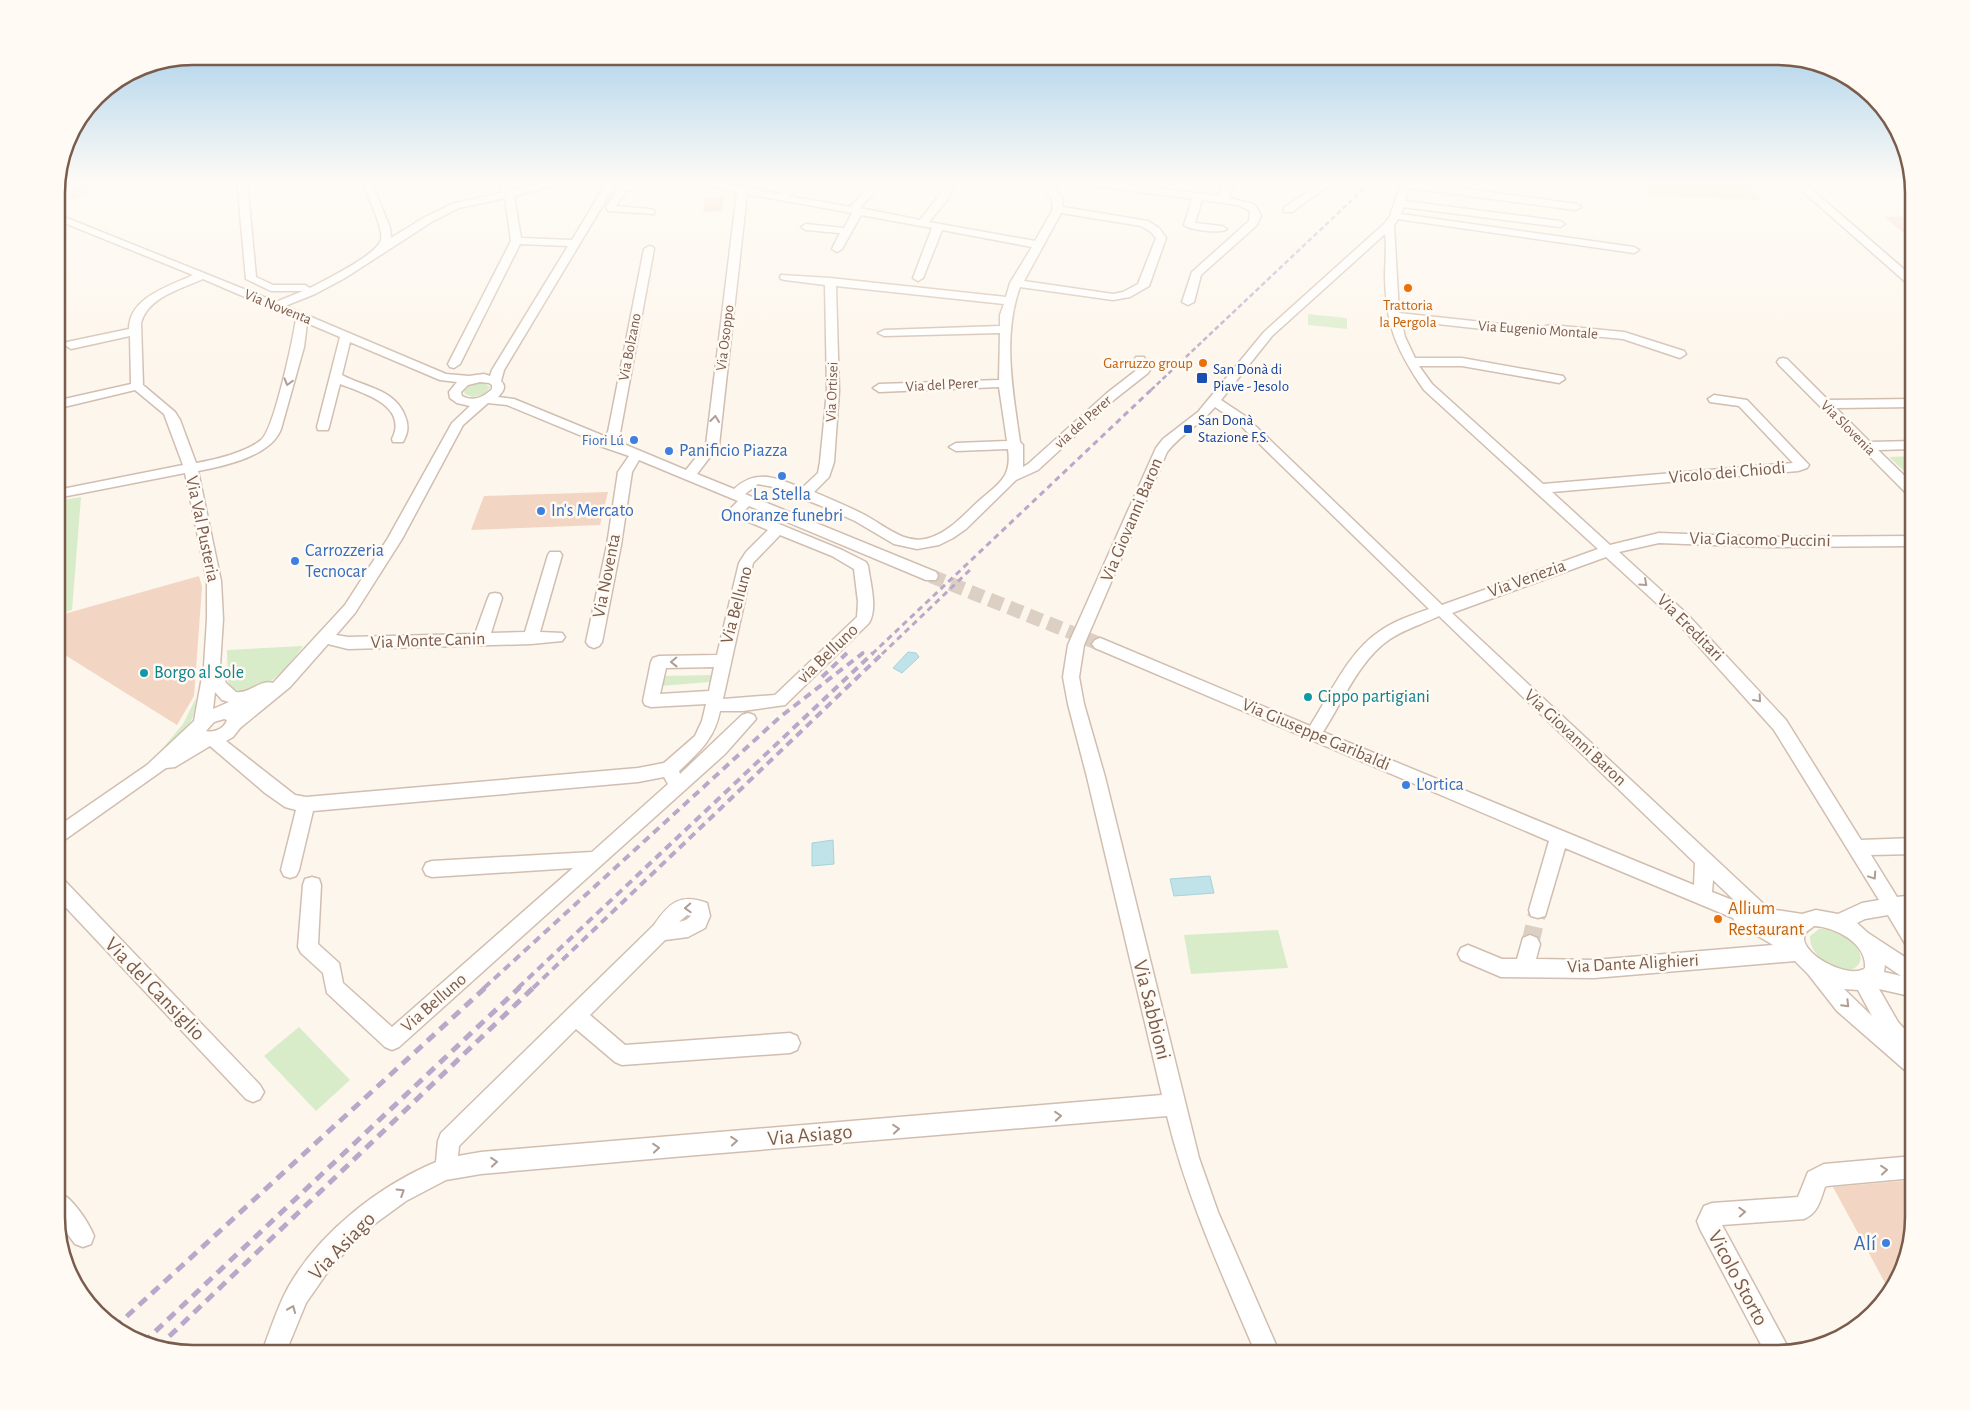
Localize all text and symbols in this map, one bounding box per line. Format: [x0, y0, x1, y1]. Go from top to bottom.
marker: Trattoria la Pergola [1402, 282, 1414, 294]
street label: Via Noventa [242, 287, 314, 327]
place label: Trattoria la Pergola [1379, 298, 1437, 330]
street label: Via Osoppo [713, 304, 737, 372]
street label: Via Bolzano [616, 312, 644, 382]
street label: Via Eugenio Montale [1477, 318, 1599, 342]
place label: Garruzzo group [1103, 356, 1193, 371]
marker: Garruzzo group [1197, 357, 1209, 369]
street label: Via Ortisei [823, 362, 841, 422]
place label: San Donà di Piave - Jesolo [1213, 362, 1289, 394]
marker: San Donà di Piave - Jesolo [1195, 371, 1209, 385]
street label: Via del Perer [905, 376, 979, 394]
one-way arrow [284, 378, 294, 386]
street label: via del Perer [1052, 393, 1114, 451]
street label: Via Slovenia [1818, 398, 1878, 458]
place label: San Donà Stazione F.S. [1198, 413, 1269, 445]
one-way arrow [709, 415, 720, 423]
marker: San Donà Stazione F.S. [1182, 423, 1194, 435]
place label: Fiori Lú [582, 433, 624, 448]
marker: Fiori Lú [628, 434, 640, 446]
place label: Panificio Piazza [679, 442, 788, 460]
marker: Panificio Piazza [663, 445, 675, 457]
street label: Via Giovanni Baron [1098, 456, 1166, 584]
street label: Vicolo dei Chiodi [1668, 459, 1786, 487]
marker: La Stella Onoranze funebri [776, 470, 788, 482]
street label: Via Val Pusteria [182, 474, 222, 584]
place label: La Stella Onoranze funebri [721, 486, 843, 525]
place label: In's Mercato [551, 502, 634, 520]
marker: In's Mercato [535, 505, 547, 517]
street label: Via Giacomo Puccini [1689, 530, 1831, 550]
street label: Via Noventa [590, 532, 624, 620]
place label: Carrozzeria Tecnocar [305, 542, 384, 581]
marker: Carrozzeria Tecnocar [289, 555, 301, 567]
street label: Via Venezia [1486, 557, 1568, 601]
street label: Via Belluno [718, 564, 756, 646]
one-way arrow [1638, 577, 1647, 586]
street label: Via Ereditari [1653, 591, 1727, 665]
street label: via Belluno [794, 621, 862, 687]
street label: Via Monte Canin [370, 630, 486, 652]
one-way arrow [670, 656, 678, 667]
place label: Borgo al Sole [154, 664, 244, 682]
marker: Borgo al Sole [138, 667, 150, 679]
street label: Via Giovanni Baron [1520, 686, 1630, 790]
place label: Cippo partigiani [1318, 688, 1430, 706]
marker: Cippo partigiani [1302, 691, 1314, 703]
one-way arrow [1752, 694, 1761, 703]
street label: Via Giuseppe Garibaldi [1239, 696, 1393, 774]
place label: L'ortica [1416, 776, 1464, 794]
marker: L'ortica [1400, 779, 1412, 791]
one-way arrow [1867, 871, 1877, 880]
place label: Allium Restaurant [1728, 900, 1804, 939]
one-way arrow [684, 902, 692, 913]
marker: Allium Restaurant [1712, 913, 1724, 925]
street label: Via del Cansiglio [101, 933, 209, 1045]
street label: Via Dante Alighieri [1567, 952, 1699, 976]
street label: Via Sabbioni [1129, 958, 1175, 1062]
street label: Via Belluno [398, 970, 470, 1036]
one-way arrow [1840, 999, 1849, 1008]
one-way arrow [1054, 1110, 1062, 1121]
street label: Via Asiago [767, 1121, 853, 1149]
one-way arrow [892, 1123, 900, 1134]
one-way arrow [730, 1136, 738, 1147]
one-way arrow [652, 1143, 660, 1154]
one-way arrow [490, 1157, 498, 1168]
one-way arrow [1880, 1164, 1888, 1175]
one-way arrow [396, 1188, 405, 1198]
one-way arrow [1738, 1207, 1746, 1218]
street label: Via Asiago [305, 1208, 379, 1284]
street label: Vicolo Storto [1704, 1227, 1772, 1329]
place label: Alí [1854, 1233, 1877, 1254]
marker: Alí [1880, 1237, 1892, 1249]
one-way arrow [285, 1305, 296, 1314]

